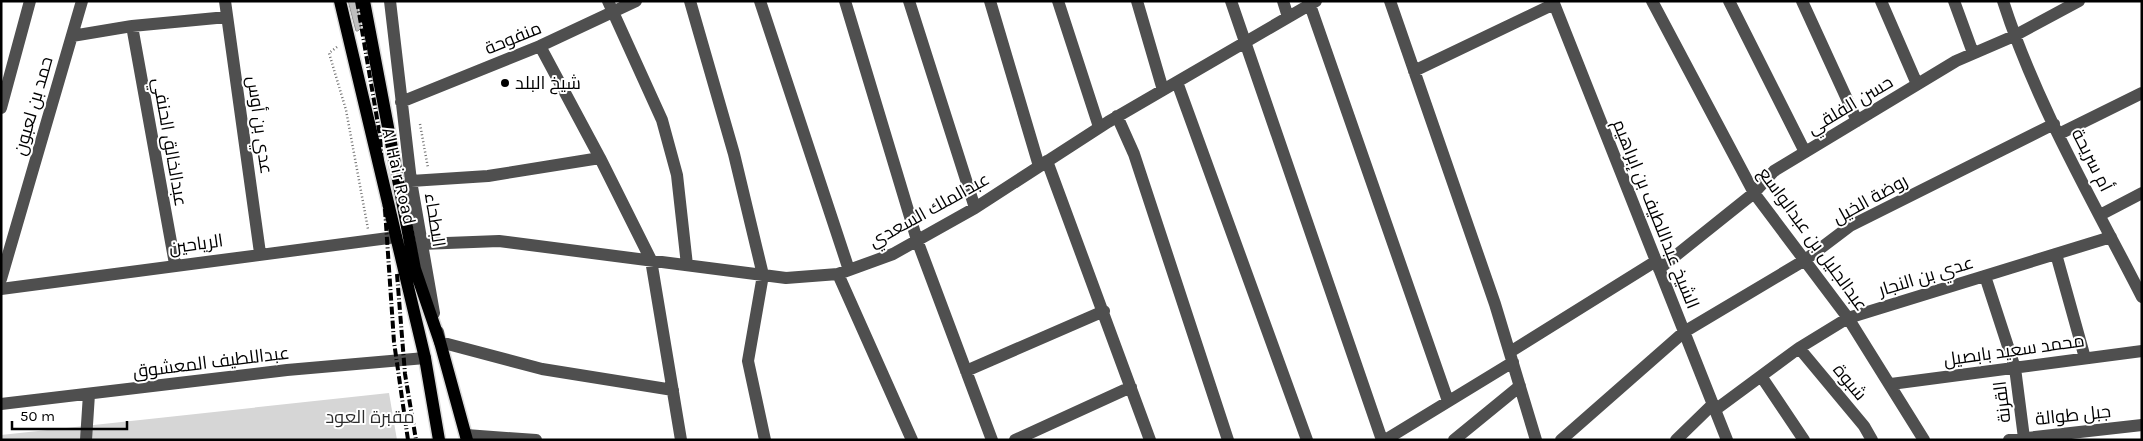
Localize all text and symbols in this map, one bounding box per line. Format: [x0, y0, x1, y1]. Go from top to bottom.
street label: منفوحة [481, 17, 545, 59]
street label: حمد بن لعبون [8, 54, 58, 158]
street label: حسن الفلقي [1803, 71, 1898, 142]
place label: شيخ البلد [515, 72, 581, 95]
street label: عدي بن أوس [239, 75, 278, 176]
street label: عبدالخالق الحنفي [145, 76, 192, 209]
marker: شيخ البلد [499, 77, 511, 89]
street label: الشيخ عبداللطيف بن إبراهيم [1607, 116, 1704, 312]
street label: Al Hair Road [377, 125, 421, 227]
street label: أم سريحة [2066, 125, 2117, 196]
street label: عبدالجليل بن عبدالواسع [1753, 163, 1873, 316]
street label: عبدالملك السعدي [865, 168, 995, 255]
street label: روضة الخيل [1829, 169, 1911, 229]
street label: البطحاء [420, 191, 450, 249]
street label: الرياحين [167, 229, 225, 259]
street label: عدي بن النجار [1875, 251, 1977, 304]
street label: محمد سعيد بابصيل [1942, 329, 2086, 371]
street label: عبداللطيف المعشوق [131, 341, 291, 384]
street label: شبوة [1828, 359, 1872, 405]
street label: القرنة [1989, 380, 2015, 424]
scale bar [12, 398, 128, 430]
street label: جبل طوالة [2034, 400, 2112, 430]
park label: مقبرة العود [326, 406, 414, 428]
text: 50 m [20, 407, 55, 425]

